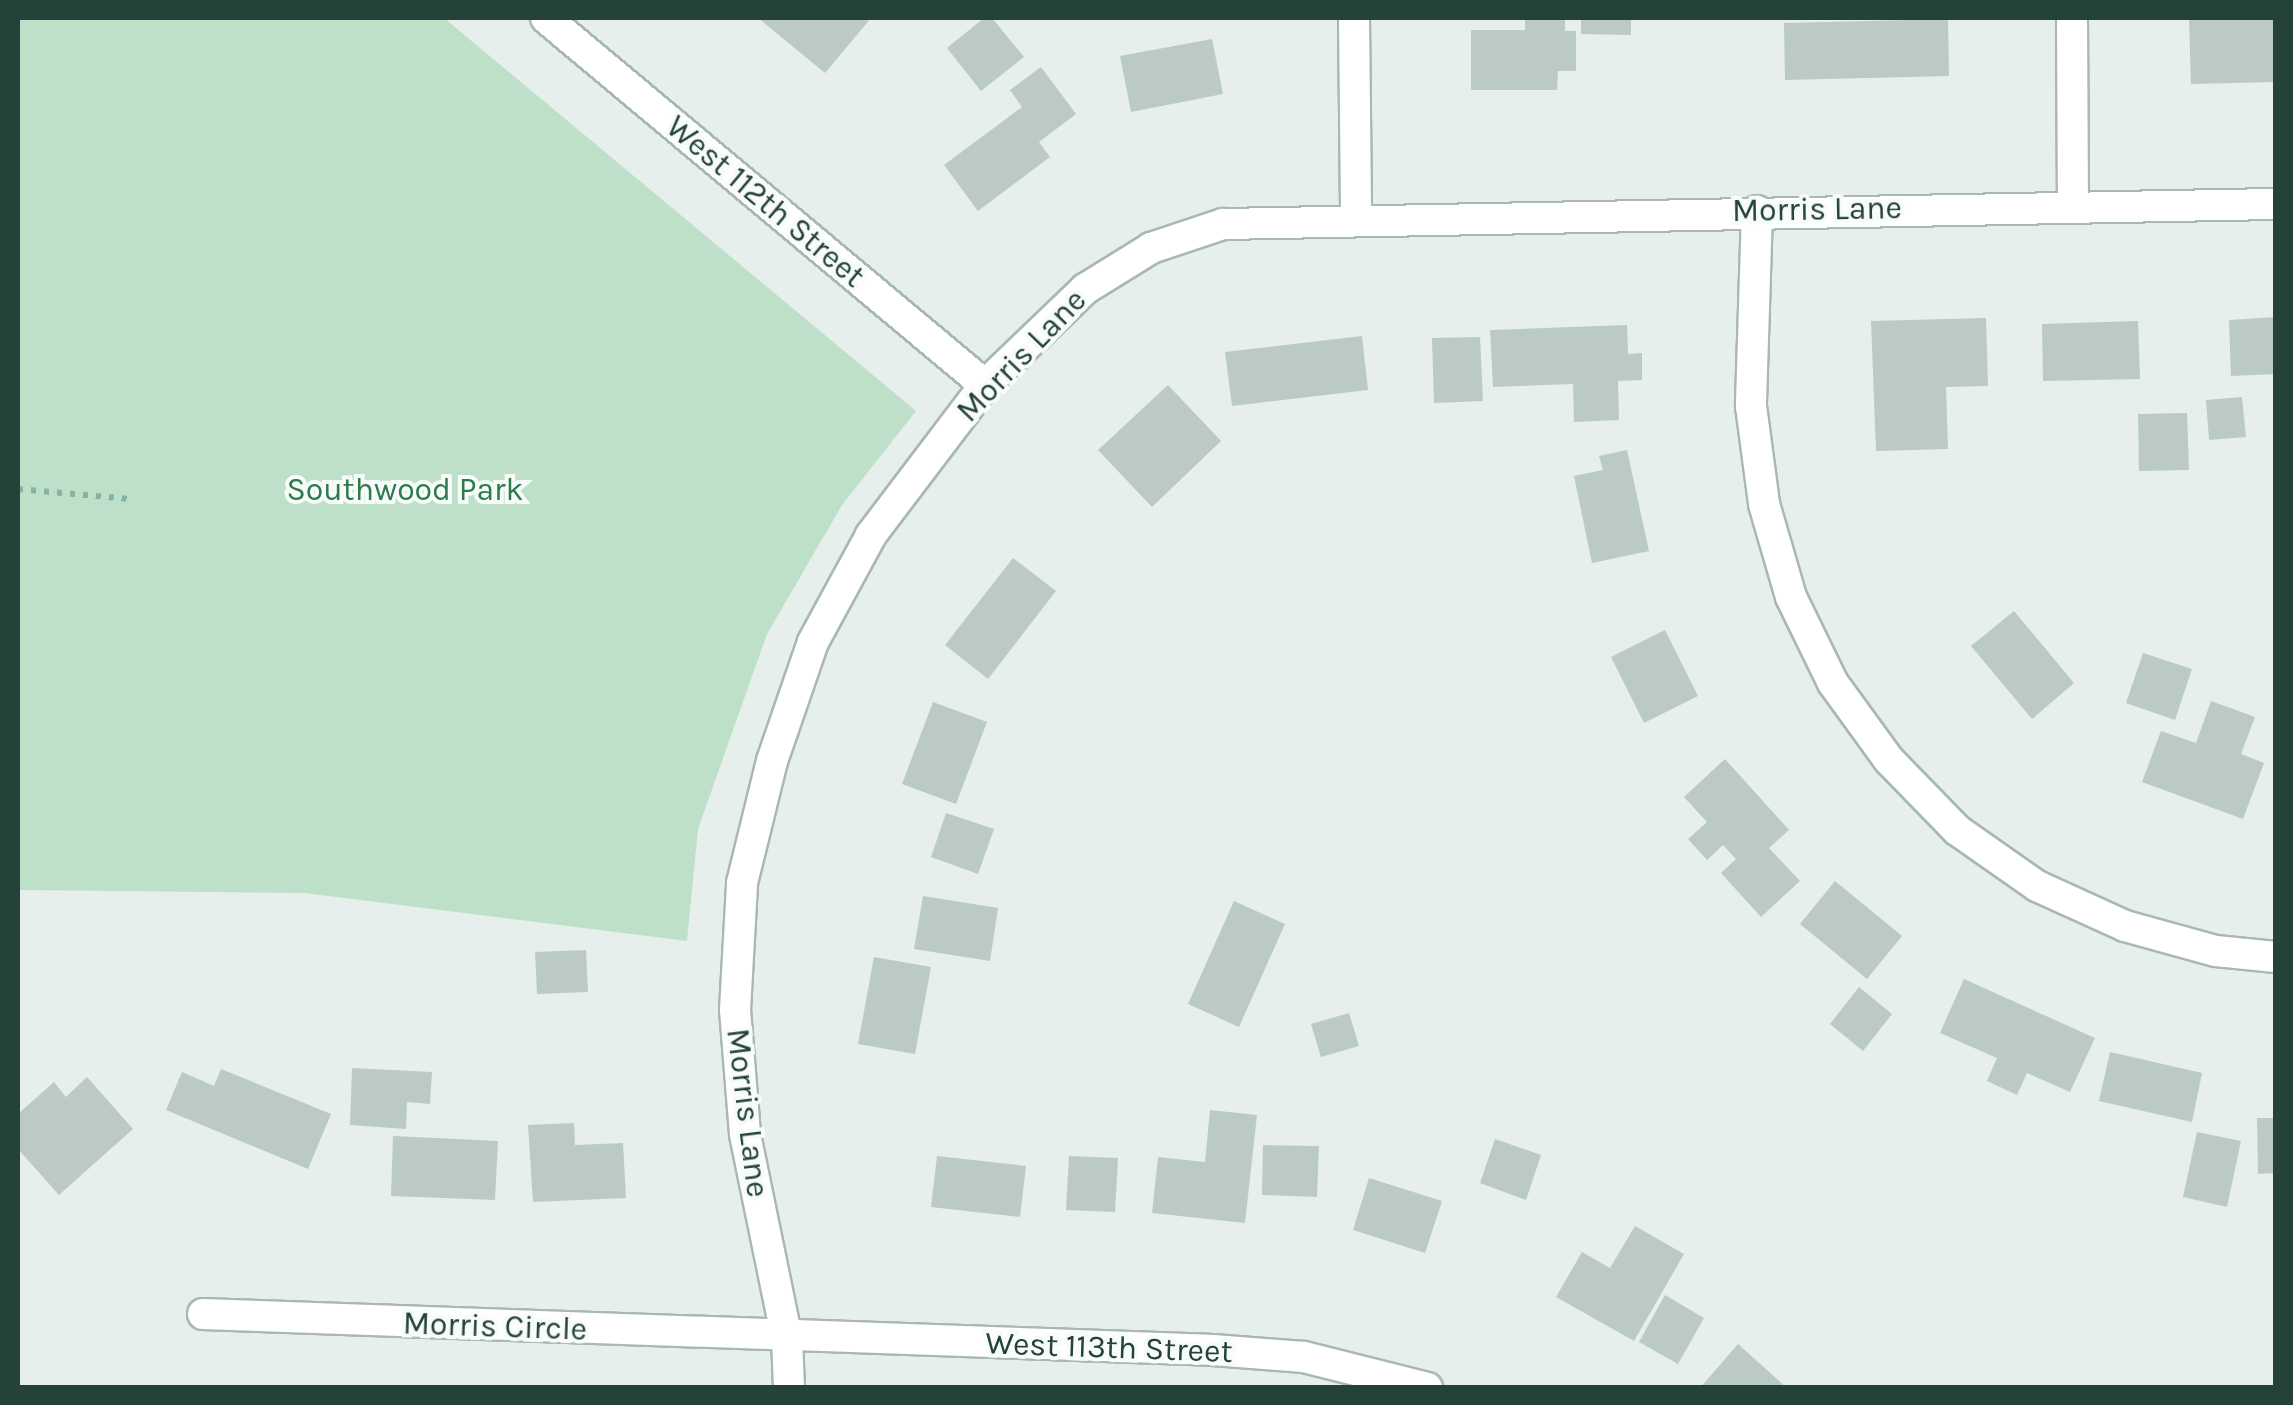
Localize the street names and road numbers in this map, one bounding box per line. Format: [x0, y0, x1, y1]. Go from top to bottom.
street label: West 112th Street [658, 108, 872, 296]
street label: Morris Lane [1732, 189, 1902, 231]
street label: Morris Lane [949, 282, 1095, 430]
street label: Morris Lane [718, 1026, 776, 1200]
street label: Morris Circle [402, 1305, 588, 1349]
street label: West 113th Street [985, 1324, 1233, 1372]

